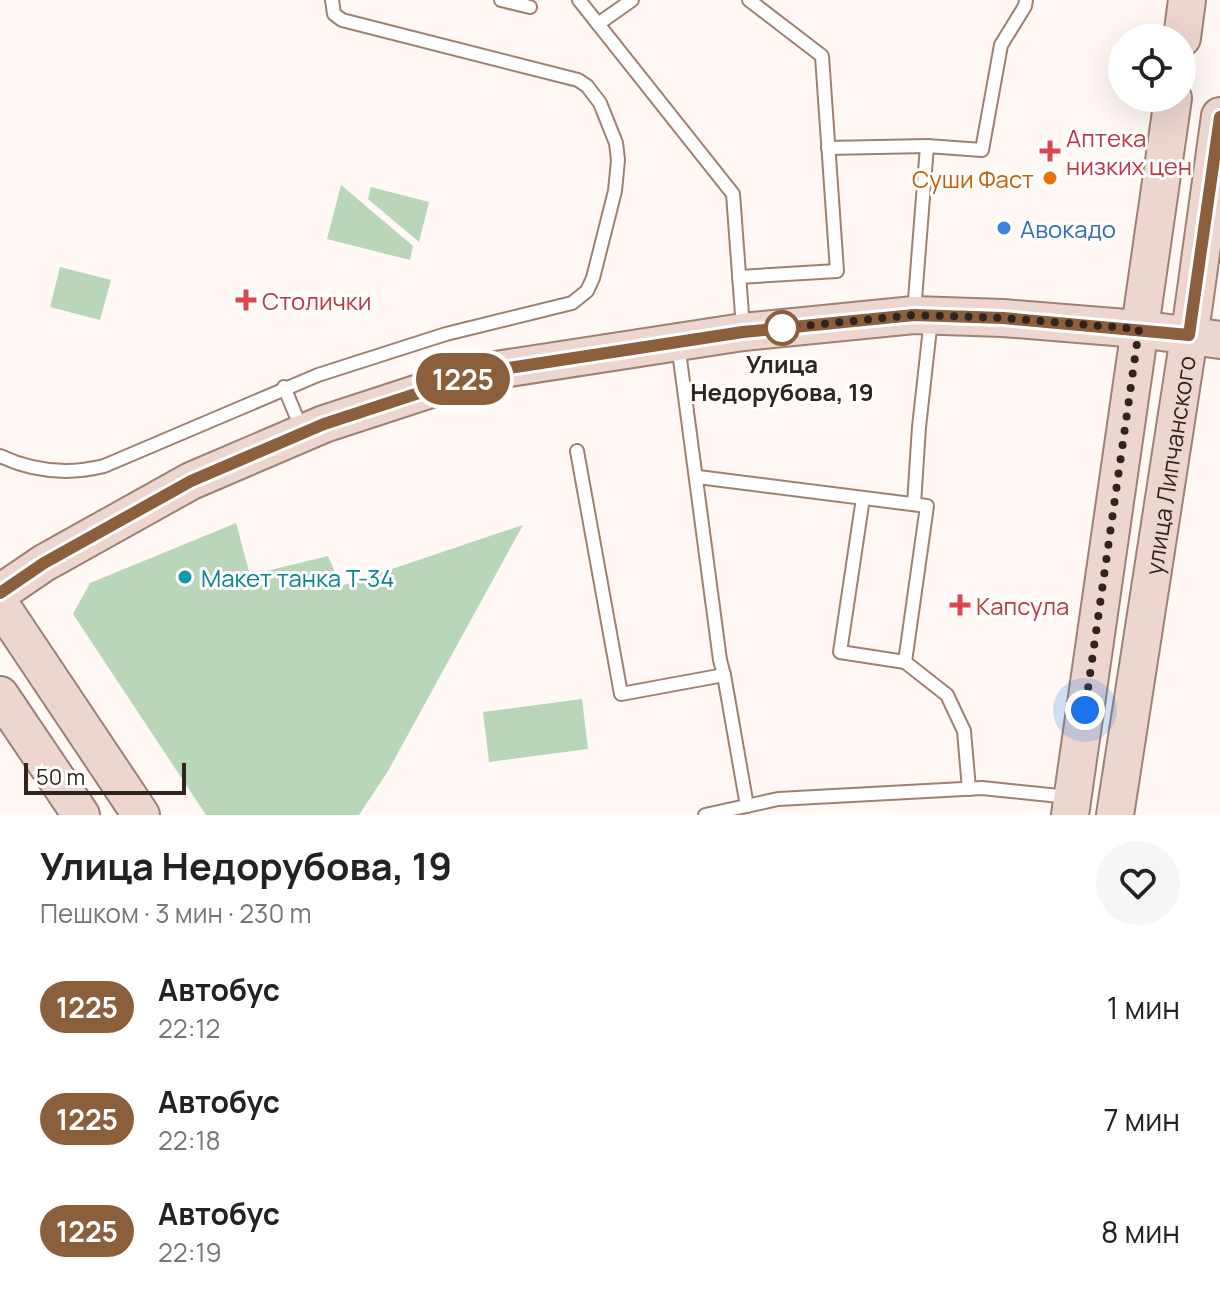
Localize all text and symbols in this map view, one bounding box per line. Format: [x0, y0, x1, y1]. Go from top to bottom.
map controls [1108, 24, 1196, 112]
button: locate [1108, 24, 1196, 112]
place label: Аптека низких цен [1066, 121, 1192, 182]
marker: Аптека низких цен [1041, 142, 1059, 160]
place label: Суши Фаст [912, 162, 1034, 195]
marker: Суши Фаст [1041, 169, 1059, 187]
place label: Авокадо [1020, 212, 1116, 245]
marker: Авокадо [995, 219, 1013, 237]
place label: Столички [262, 284, 371, 317]
marker: Столички [237, 291, 255, 309]
marker: Улица Недорубова, 19 [765, 311, 799, 345]
place label: Улица Недорубова, 19 [690, 347, 874, 408]
line badge: 1225 [407, 353, 519, 405]
street label: улица Липчанского [1136, 353, 1202, 577]
text: 1225 [432, 360, 494, 398]
place label: Макет танка Т-34 [201, 561, 394, 594]
marker: Макет танка Т-34 [176, 568, 194, 586]
place label: Капсула [976, 589, 1069, 622]
marker: Капсула [951, 596, 969, 614]
your location [1065, 690, 1105, 730]
scale bar [24, 759, 186, 795]
text: 50 m [36, 762, 85, 792]
text: Улица Недорубова, 19 [40, 839, 452, 891]
button: heart [1096, 841, 1180, 925]
text: Пешком · 3 мин · 230 m [40, 895, 312, 931]
text: Автобус [158, 969, 280, 1010]
text: 1 мин [1107, 987, 1180, 1028]
text: 1225 [56, 988, 118, 1026]
text: 22:12 [158, 1010, 220, 1046]
text: Автобус [158, 1081, 280, 1122]
text: 7 мин [1103, 1099, 1180, 1140]
text: 1225 [56, 1100, 118, 1138]
text: 22:18 [158, 1122, 221, 1158]
text: Автобус [158, 1193, 280, 1234]
text: 8 мин [1101, 1211, 1180, 1252]
text: 1225 [56, 1212, 118, 1250]
text: 22:19 [158, 1234, 222, 1270]

